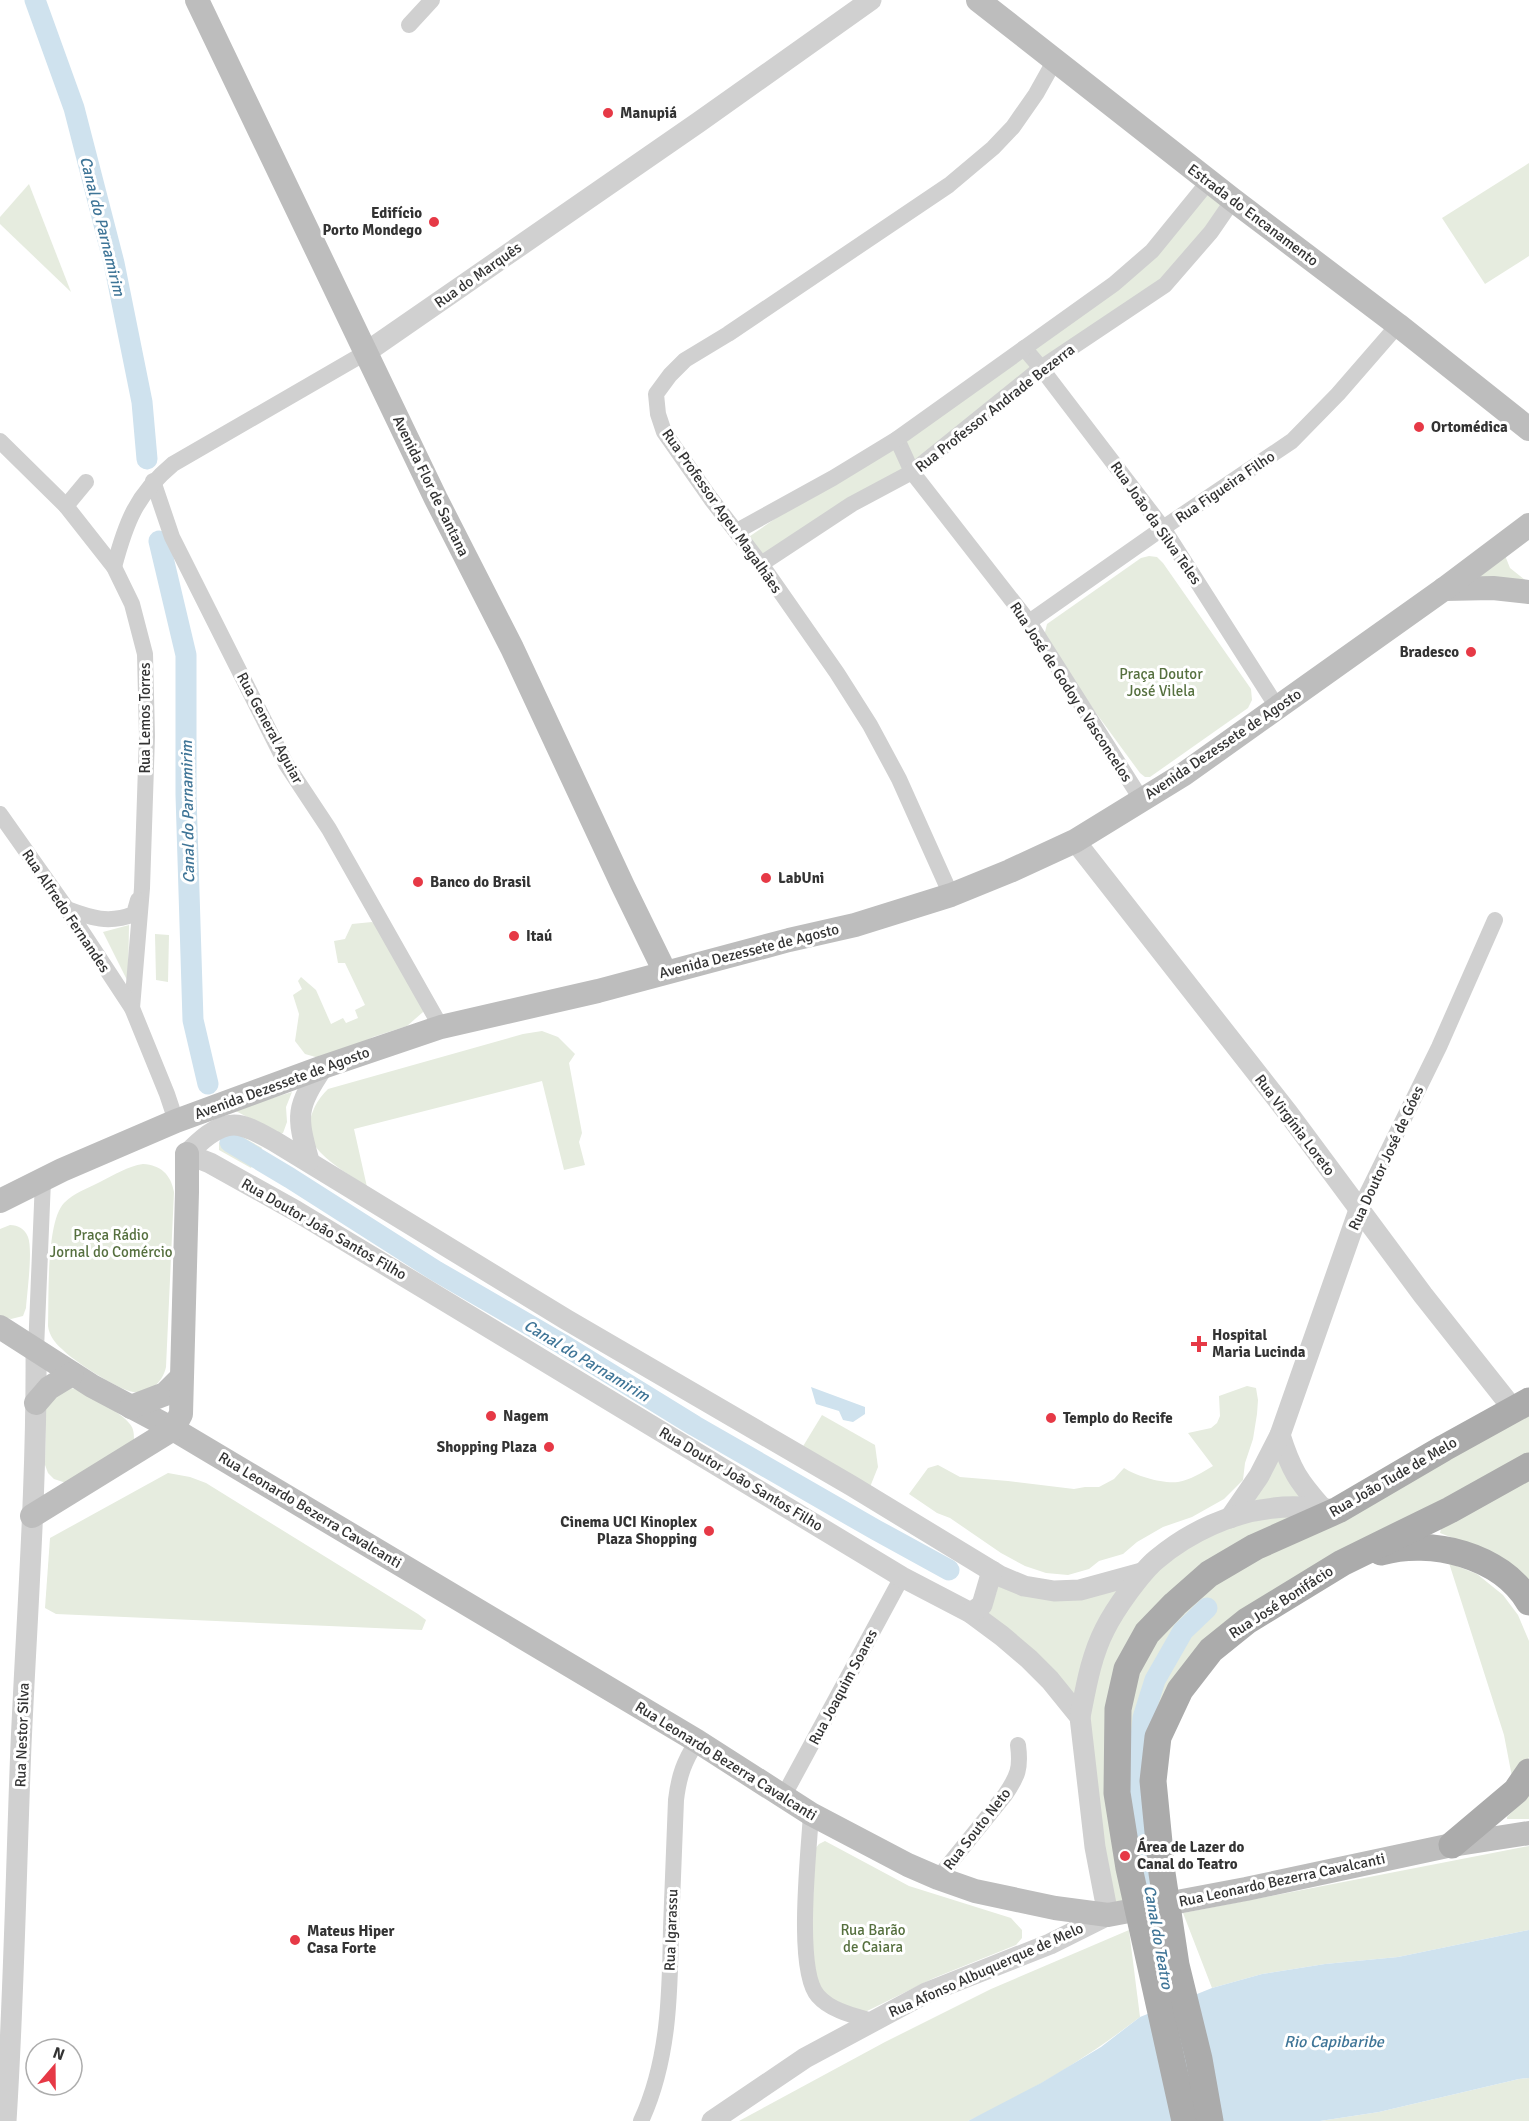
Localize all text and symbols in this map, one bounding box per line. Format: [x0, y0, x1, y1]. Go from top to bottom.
place label: Manupiá [620, 104, 677, 122]
marker: Manupiá [601, 106, 615, 120]
water label: Canal do Parnamirim [75, 154, 129, 299]
street label: Estrada do Encanamento [1184, 160, 1322, 270]
place label: Edifício Porto Mondego [323, 204, 422, 239]
marker: Edifício Porto Mondego [427, 215, 441, 229]
street label: Rua do Marquês [431, 238, 525, 312]
street label: Rua Professor Andrade Bezerra [912, 340, 1078, 476]
street label: Avenida Flor de Santana [389, 413, 473, 559]
place label: Ortomédica [1431, 418, 1508, 436]
marker: Ortomédica [1412, 420, 1426, 434]
street label: Rua Professor Ageu Magalhães [658, 425, 786, 597]
street label: Rua Figueira Filho [1172, 447, 1278, 527]
street label: Rua João da Silva Teles [1107, 458, 1206, 588]
street label: Rua José de Godoy e Vasconcelos [1006, 599, 1136, 786]
place label: Bradesco [1399, 643, 1459, 661]
marker: Bradesco [1464, 645, 1478, 659]
street label: Rua Lemos Torres [136, 662, 154, 774]
park label: Praça Doutor José Vilela [1119, 665, 1203, 700]
street label: Rua General Aguiar [233, 669, 307, 787]
street label: Avenida Dezessete de Agosto [1141, 685, 1305, 803]
water label: Canal do Parnamirim [177, 739, 199, 884]
street label: Rua Alfredo Fernandes [18, 846, 114, 976]
place label: LabUni [778, 869, 824, 887]
marker: LabUni [759, 871, 773, 885]
place label: Banco do Brasil [430, 873, 531, 891]
marker: Banco do Brasil [411, 875, 425, 889]
street label: Avenida Dezessete de Agosto [657, 920, 841, 982]
place label: Itaú [526, 927, 552, 945]
marker: Itaú [507, 929, 521, 943]
street label: Avenida Dezessete de Agosto [192, 1043, 372, 1123]
street label: Rua Virgínia Loreto [1251, 1071, 1339, 1179]
street label: Rua Doutor José de Góes [1345, 1082, 1428, 1233]
street label: Rua Doutor João Santos Filho [238, 1174, 410, 1284]
park label: Praça Rádio Jornal do Comércio [49, 1226, 173, 1261]
water label: Canal do Parnamirim [520, 1315, 654, 1407]
place label: Hospital Maria Lucinda [1212, 1326, 1306, 1361]
marker: Hospital Maria Lucinda [1190, 1335, 1208, 1353]
place label: Nagem [503, 1407, 549, 1425]
marker: Nagem [484, 1409, 498, 1423]
place label: Templo do Recife [1063, 1409, 1173, 1427]
marker: Templo do Recife [1044, 1411, 1058, 1425]
street label: Rua Doutor João Santos Filho [656, 1423, 826, 1535]
street label: Rua João Tude de Melo [1326, 1433, 1460, 1521]
place label: Shopping Plaza [437, 1438, 537, 1456]
marker: Shopping Plaza [542, 1440, 556, 1454]
street label: Rua Leonardo Bezerra Cavalcanti [215, 1448, 405, 1572]
place label: Cinema UCI Kinoplex Plaza Shopping [560, 1513, 698, 1548]
marker: Cinema UCI Kinoplex Plaza Shopping [702, 1524, 716, 1538]
street label: Rua José Bonifácio [1226, 1562, 1337, 1642]
street label: Rua Joaquim Soares [805, 1626, 881, 1748]
street label: Rua Nestor Silva [11, 1682, 33, 1788]
street label: Rua Leonardo Bezerra Cavalcanti [632, 1698, 820, 1824]
street label: Rua Souto Neto [939, 1784, 1015, 1874]
place label: Área de Lazer do Canal do Teatro [1137, 1837, 1244, 1873]
marker: Área de Lazer do Canal do Teatro [1118, 1849, 1132, 1863]
street label: Rua Leonardo Bezerra Cavalcanti [1177, 1849, 1387, 1911]
water label: Canal do Teatro [1139, 1884, 1177, 1991]
street label: Rua Igarassu [661, 1889, 681, 1971]
street label: Rua Afonso Albuquerque de Melo [886, 1919, 1086, 2021]
park label: Rua Barão de Caiara [840, 1921, 906, 1956]
place label: Mateus Hiper Casa Forte [307, 1922, 395, 1957]
marker: Mateus Hiper Casa Forte [288, 1933, 302, 1947]
water label: Rio Capibaribe [1284, 2032, 1385, 2052]
north arrow [24, 2037, 84, 2097]
text: N [50, 2043, 67, 2065]

